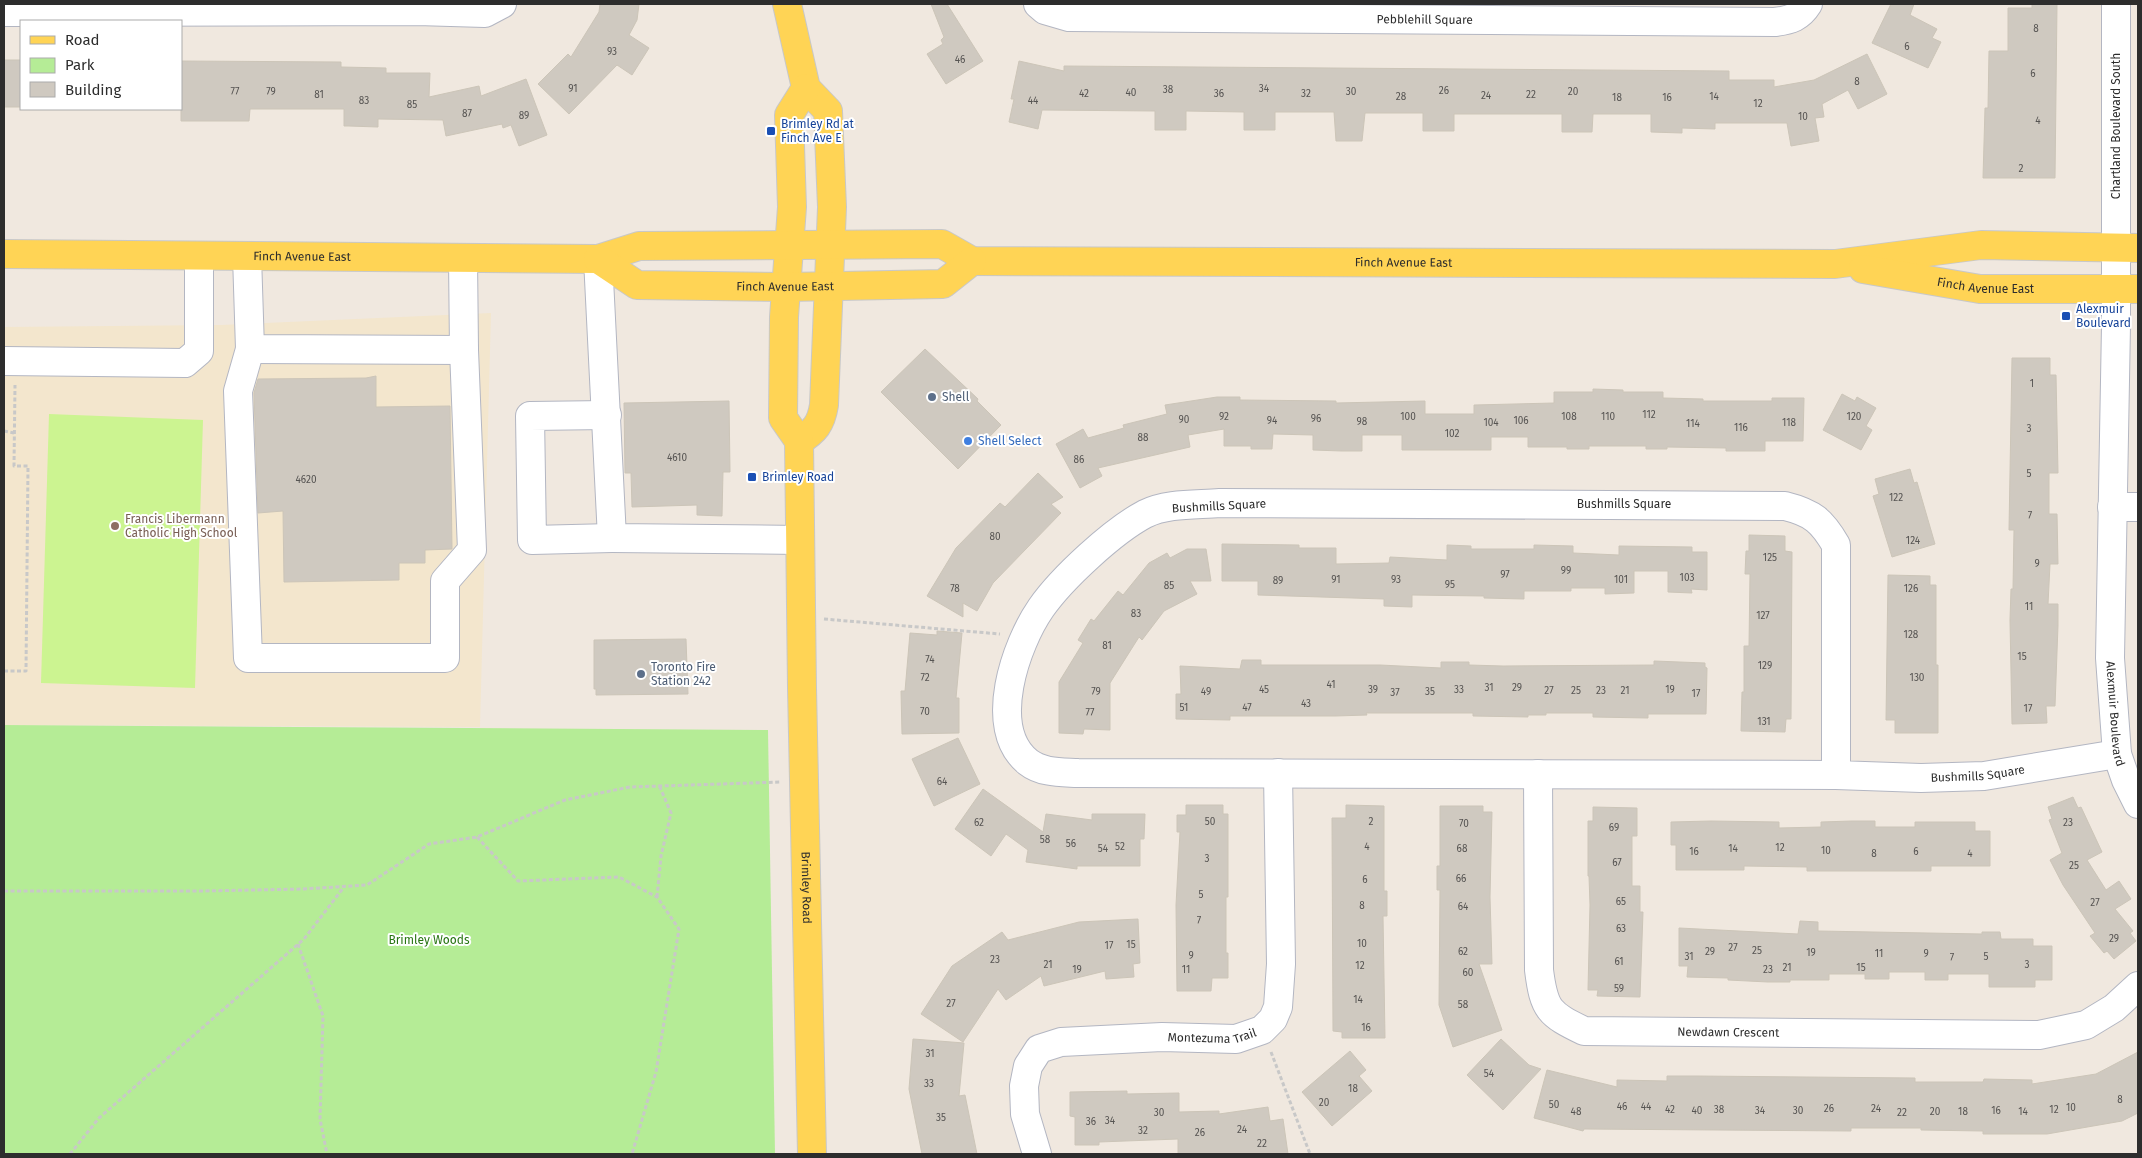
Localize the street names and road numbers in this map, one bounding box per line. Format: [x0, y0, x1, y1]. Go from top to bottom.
street label: Pebblehill Square [1377, 12, 1473, 27]
street label: Chartland Boulevard South [2109, 53, 2123, 199]
street label: Finch Avenue East [253, 249, 352, 264]
street label: Finch Avenue East [1355, 255, 1453, 270]
street label: Finch Avenue East [1936, 275, 2035, 296]
street label: Finch Avenue East [736, 279, 835, 294]
street label: Bushmills Square [1171, 497, 1267, 515]
street label: Bushmills Square [1577, 497, 1671, 511]
street label: Alexmuir Boulevard [2103, 660, 2128, 768]
street label: Bushmills Square [1930, 762, 2026, 785]
street label: Brimley Road [799, 851, 814, 924]
street label: Montezuma Trail [1167, 1025, 1259, 1046]
street label: Newdawn Crescent [1677, 1025, 1780, 1040]

